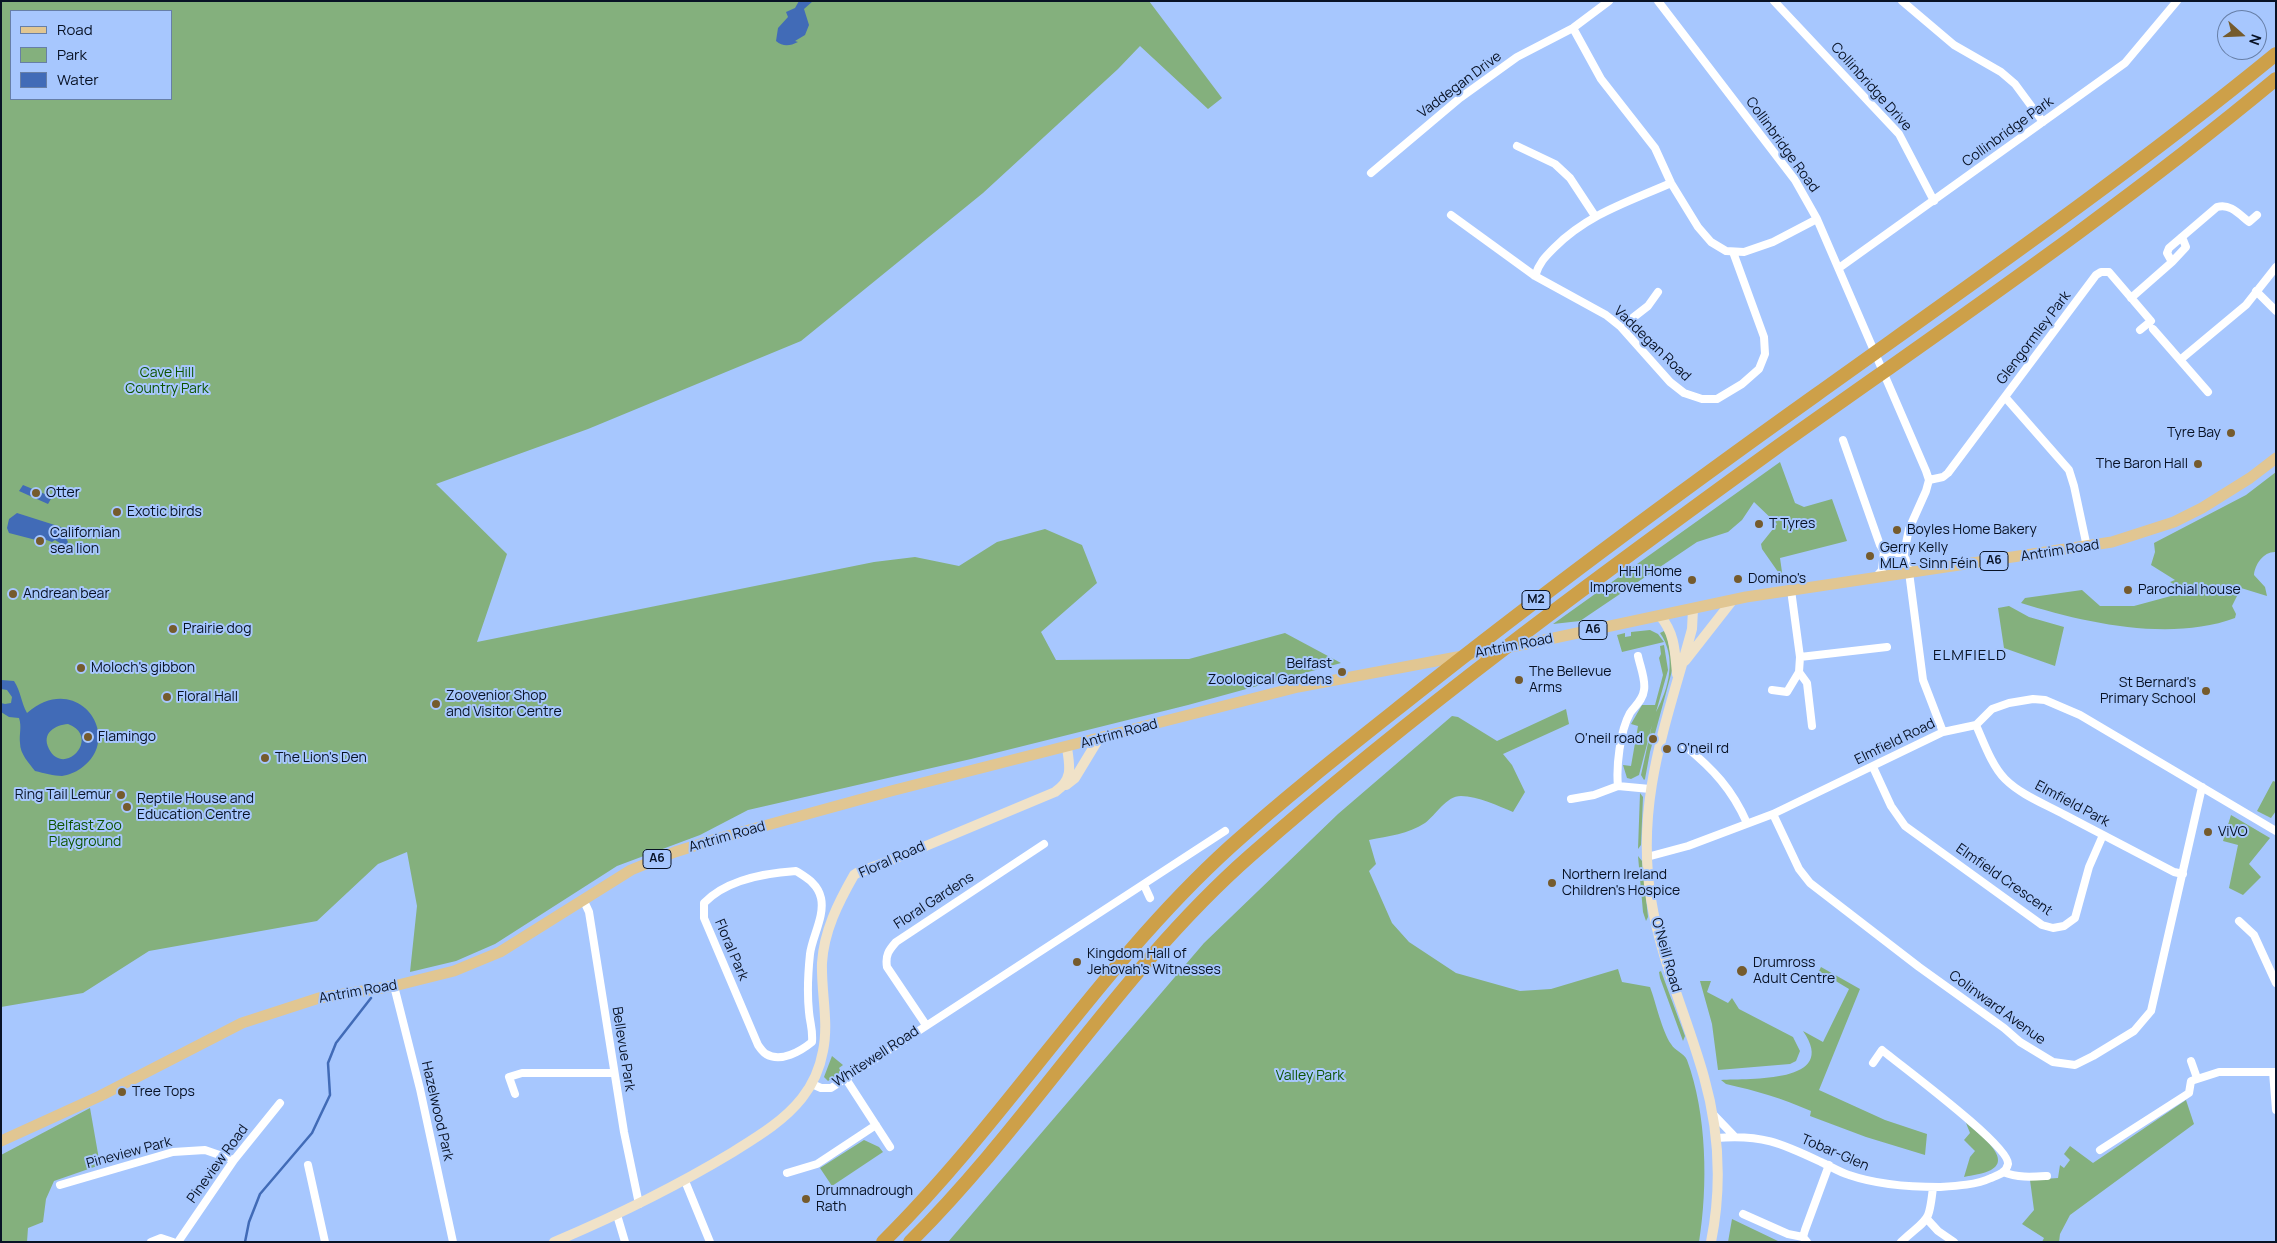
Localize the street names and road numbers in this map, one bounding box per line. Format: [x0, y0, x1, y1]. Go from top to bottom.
street label: Collinbridge Drive [1827, 39, 1915, 135]
street label: Vaddegan Drive [1415, 48, 1505, 122]
street label: Collinbridge Park [1959, 93, 2057, 171]
street label: Collinbridge Road [1742, 94, 1822, 196]
street label: Glengormley Park [1993, 288, 2075, 388]
street label: Vaddegan Road [1610, 303, 1694, 385]
street label: Antrim Road [2020, 537, 2100, 565]
road number: A6 [1980, 552, 2008, 570]
road number: M2 [1522, 590, 1550, 610]
road number: A6 [1579, 620, 1607, 640]
street label: Antrim Road [1474, 630, 1554, 662]
street label: Elmfield Road [1852, 715, 1938, 769]
street label: Antrim Road [1079, 716, 1159, 752]
street label: Elmfield Park [2032, 777, 2112, 831]
street label: Antrim Road [687, 818, 767, 856]
street label: Floral Road [856, 838, 928, 882]
street label: Elmfield Crescent [1952, 840, 2056, 920]
road number: A6 [643, 850, 671, 869]
street label: Floral Gardens [891, 869, 977, 933]
street label: O'Neill Road [1647, 916, 1685, 994]
street label: Floral Park [711, 917, 751, 983]
street label: Colinward Avenue [1945, 967, 2049, 1049]
street label: Antrim Road [318, 977, 398, 1007]
street label: Bellevue Park [608, 1005, 638, 1093]
street label: Whitewell Road [830, 1023, 922, 1091]
street label: Hazelwood Park [417, 1060, 457, 1162]
street label: Pineview Road [184, 1121, 252, 1207]
street label: Tobar-Glen [1799, 1131, 1871, 1175]
street label: Pineview Park [85, 1134, 173, 1172]

